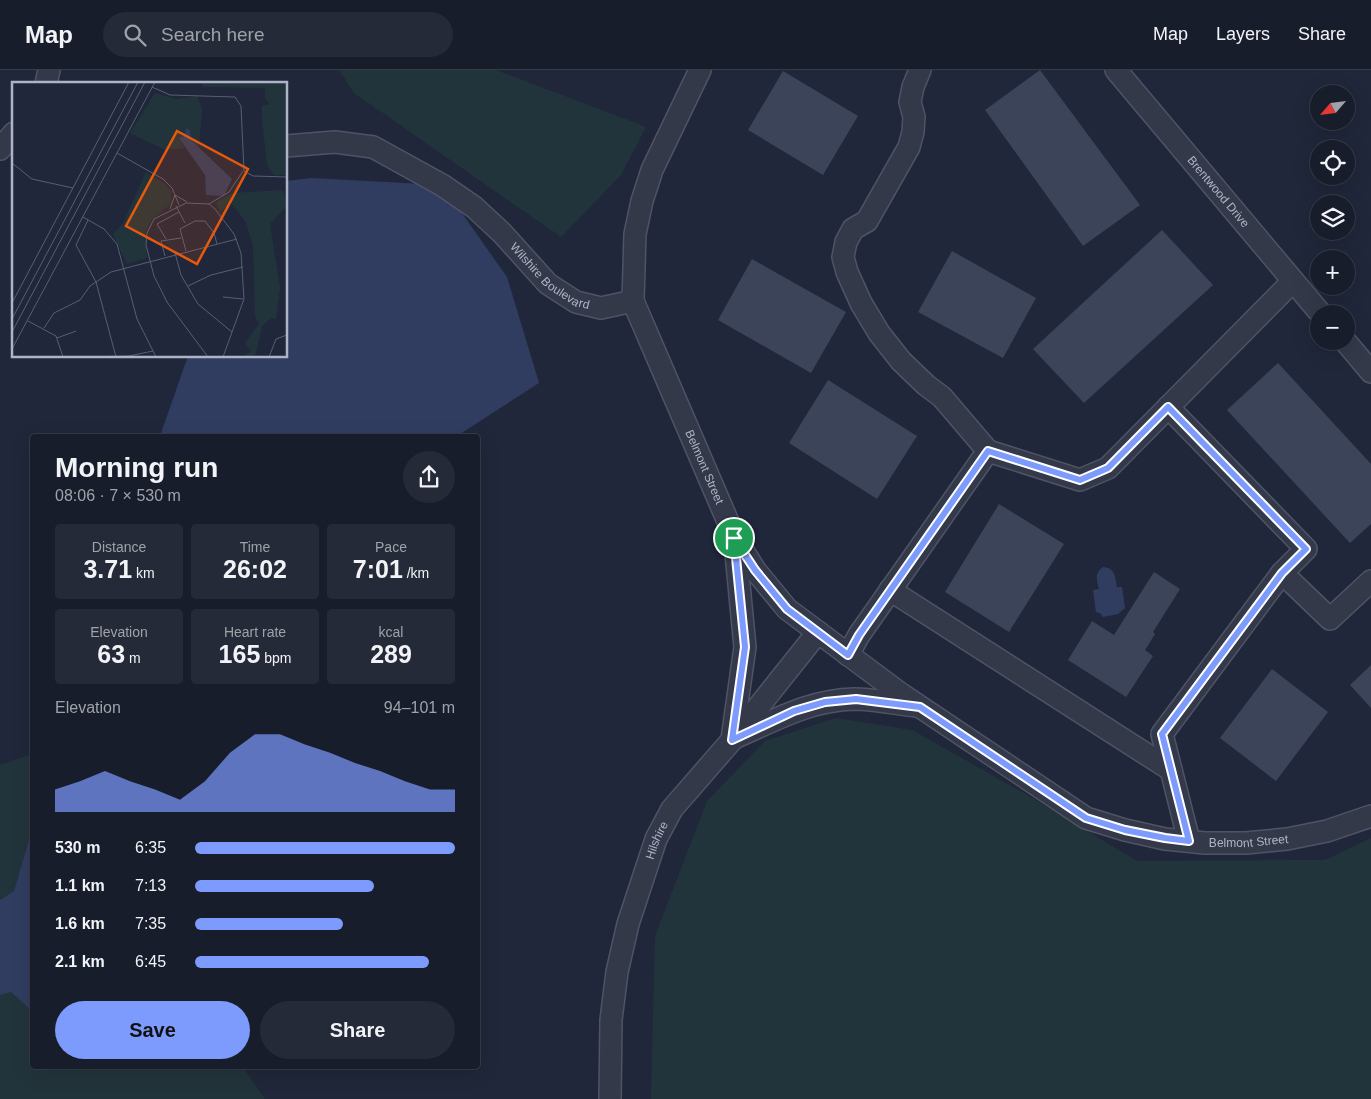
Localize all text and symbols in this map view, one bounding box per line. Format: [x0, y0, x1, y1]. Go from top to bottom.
search box [103, 12, 453, 57]
text: Map [25, 21, 73, 48]
icon: search [121, 21, 149, 49]
text: Search here [161, 24, 265, 45]
text: Map [1153, 24, 1188, 44]
text: Layers [1216, 24, 1270, 44]
text: Share [1298, 24, 1346, 44]
inset map [12, 82, 288, 358]
north arrow [1310, 85, 1355, 130]
map controls [1310, 85, 1355, 350]
button: locate [1310, 140, 1355, 185]
street label: Brentwood Drive [1184, 153, 1252, 230]
button: layers [1310, 195, 1355, 240]
street label: Wilshire Boulevard [507, 240, 591, 312]
button: + [1310, 250, 1355, 295]
button: − [1310, 305, 1355, 350]
street label: Belmont Street [682, 428, 727, 507]
button: share [403, 451, 455, 503]
text: Morning run [55, 452, 218, 483]
text: 08:06 · 7 × 530 m [55, 487, 181, 504]
pin [713, 517, 755, 559]
icon: arrive [720, 524, 748, 552]
text: Distance [92, 539, 146, 555]
text: Time [240, 539, 270, 555]
text: Pace [375, 539, 407, 555]
text: 3.71 [83, 555, 132, 583]
text: 26:02 [223, 555, 287, 583]
text: 7:01 [353, 555, 403, 583]
text: km [132, 565, 155, 581]
text: /km [403, 565, 429, 581]
text: Elevation [90, 624, 148, 640]
text: Heart rate [224, 624, 286, 640]
text: kcal [379, 624, 403, 640]
text: 63 [97, 640, 125, 668]
text: 165 [219, 640, 260, 668]
text: 289 [370, 640, 412, 668]
text: m [125, 650, 141, 666]
text: bpm [260, 650, 291, 666]
text: Elevation [55, 699, 121, 716]
text: 94–101 m [384, 699, 455, 716]
street label: Hilshire [643, 819, 671, 861]
street label: Belmont Street [1209, 832, 1290, 850]
text: 530 m [55, 839, 100, 856]
text: 6:35 [135, 839, 166, 856]
text: 1.1 km [55, 877, 105, 894]
text: 7:13 [135, 877, 166, 894]
text: 1.6 km [55, 915, 105, 932]
text: 7:35 [135, 915, 166, 932]
text: 2.1 km [55, 953, 105, 970]
text: 6:45 [135, 953, 166, 970]
button: Save [55, 1001, 250, 1059]
button: Share [260, 1001, 455, 1059]

